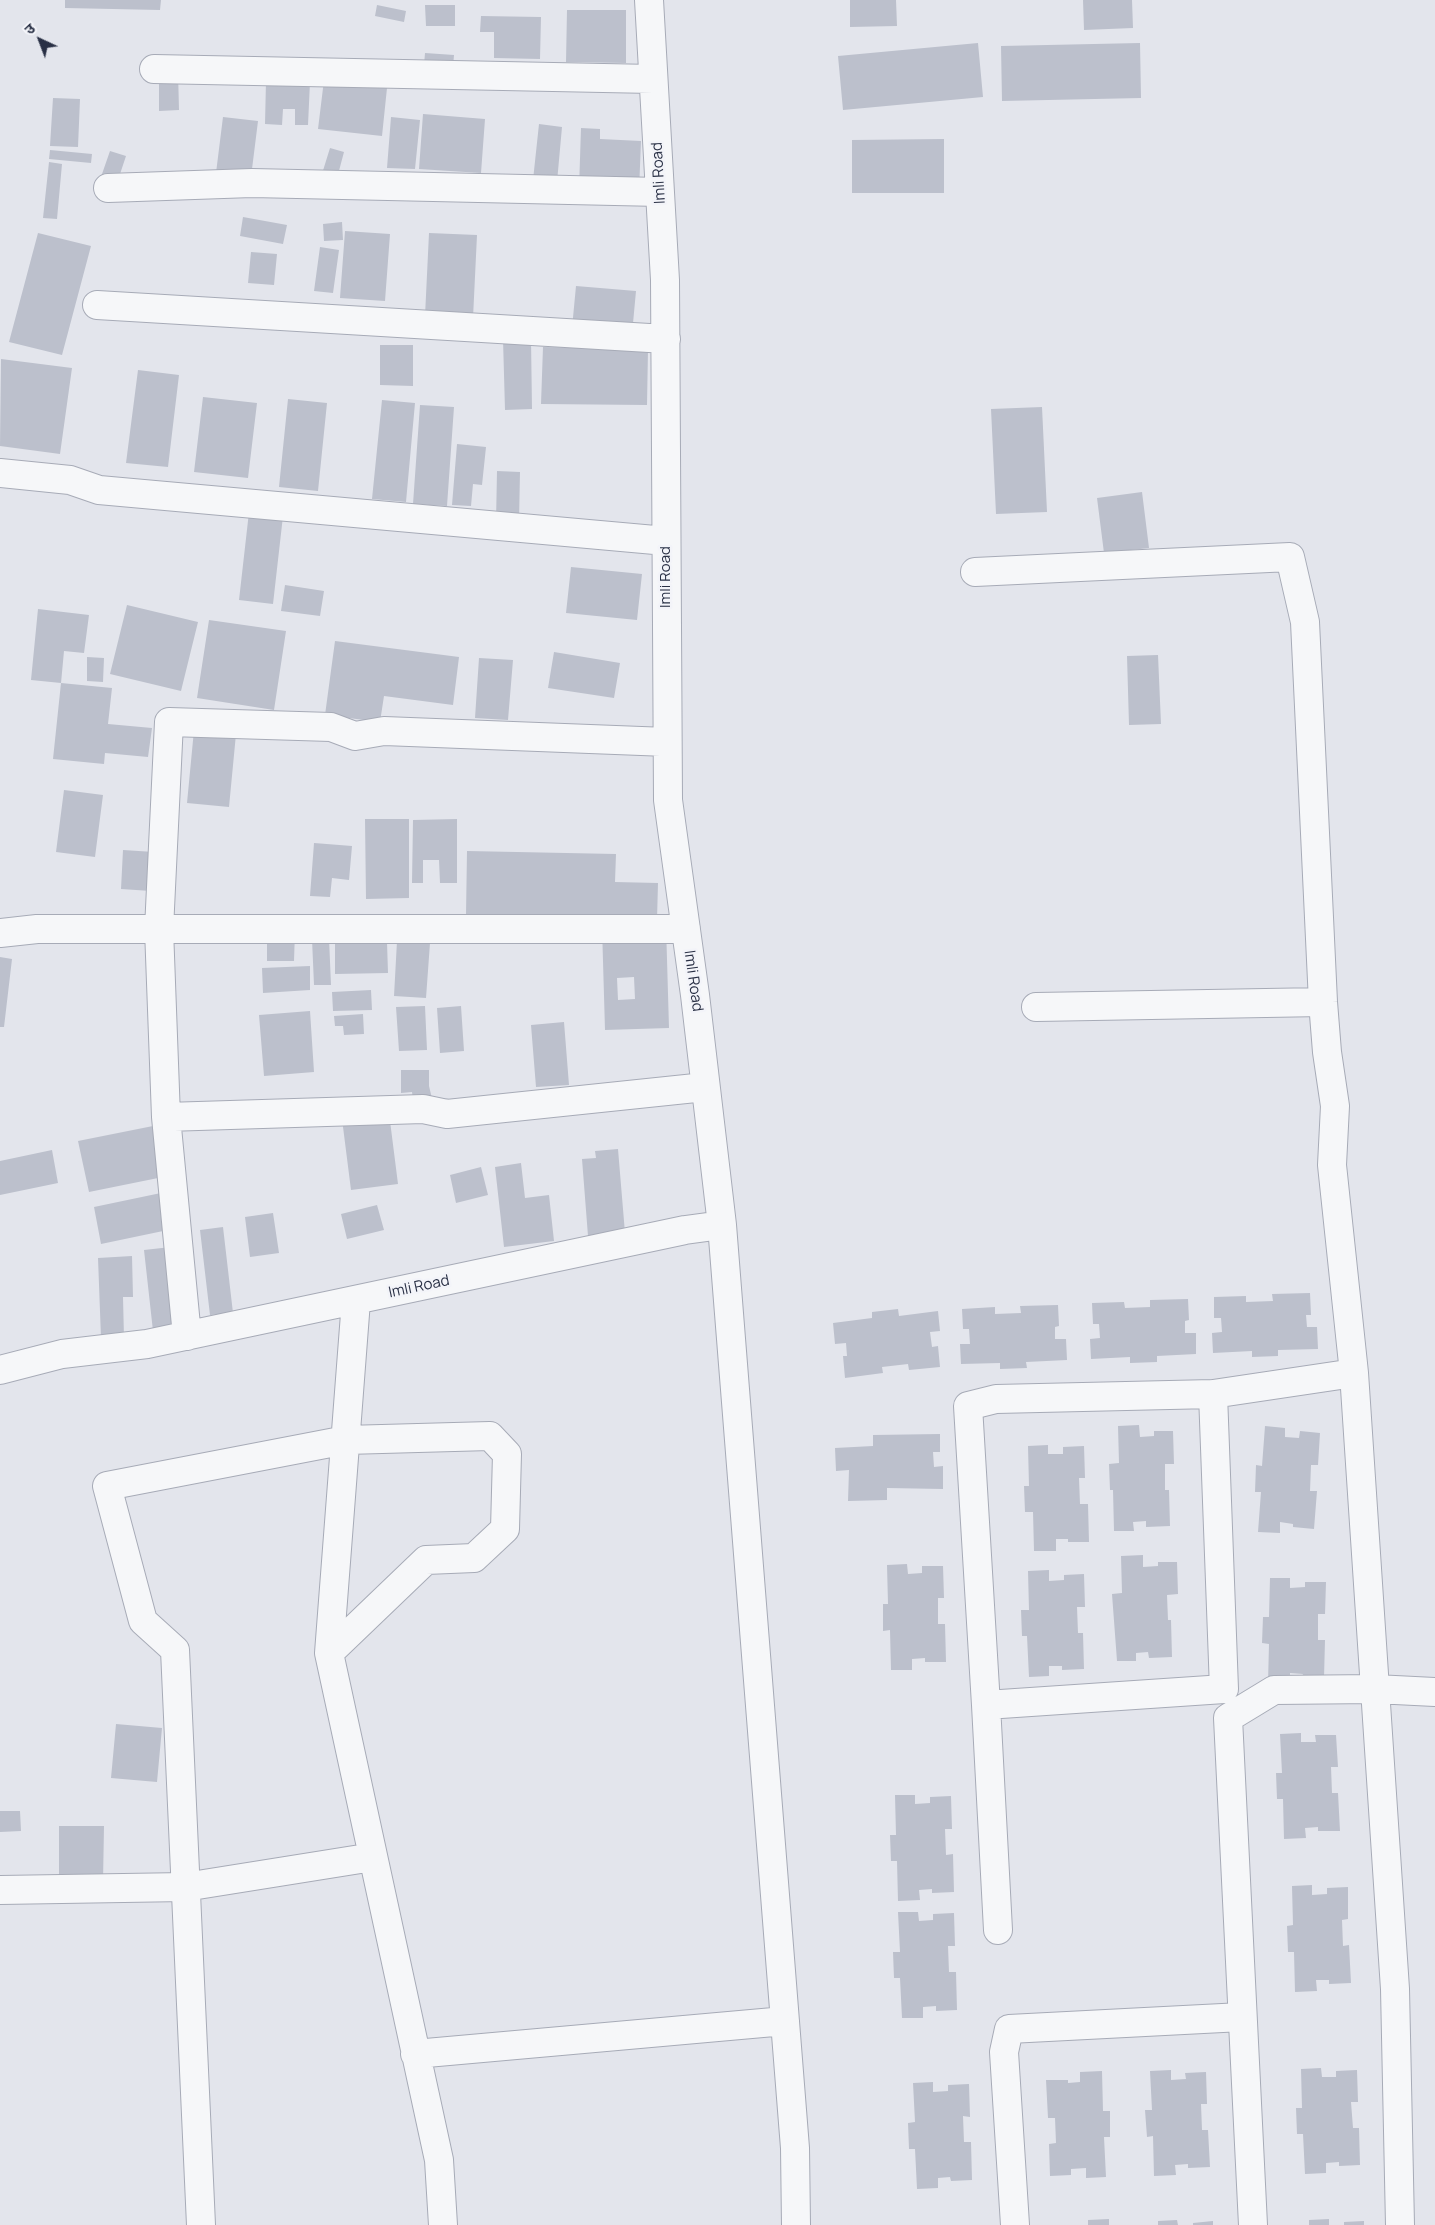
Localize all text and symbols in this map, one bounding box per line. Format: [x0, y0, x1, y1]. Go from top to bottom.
north arrow [15, 15, 65, 65]
text: उ [20, 19, 39, 38]
street label: Imli Road [648, 142, 670, 204]
street label: Imli Road [657, 546, 675, 608]
street label: Imli Road [680, 949, 706, 1013]
street label: Imli Road [387, 1272, 451, 1302]

